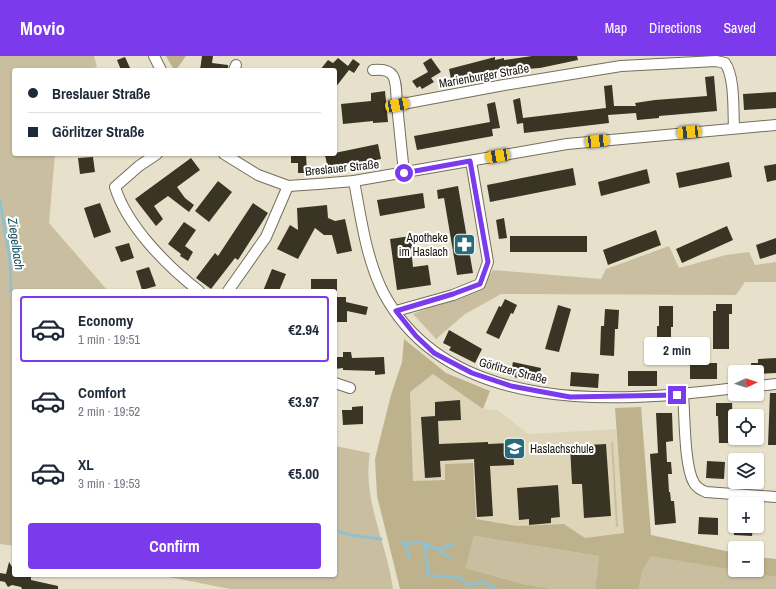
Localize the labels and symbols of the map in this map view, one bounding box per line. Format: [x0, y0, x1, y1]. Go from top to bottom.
street label: Marienburger Straße [438, 60, 530, 92]
car [384, 97, 410, 113]
car [677, 125, 701, 139]
car [584, 134, 610, 148]
car [485, 148, 511, 164]
street label: Breslauer Straße [304, 156, 380, 180]
route start [395, 164, 413, 182]
water label: Ziegelbach [4, 216, 28, 271]
place label: Apotheke im Haslach [399, 230, 448, 260]
pharmacy icon: Apotheke im Haslach [451, 232, 477, 258]
callout: 2 min [644, 337, 710, 365]
street label: Görlitzer Straße [477, 354, 549, 388]
north arrow [728, 365, 764, 401]
route end [668, 386, 686, 404]
school or university icon: Haslachschule [502, 436, 528, 462]
place label: Haslachschule [530, 441, 594, 457]

